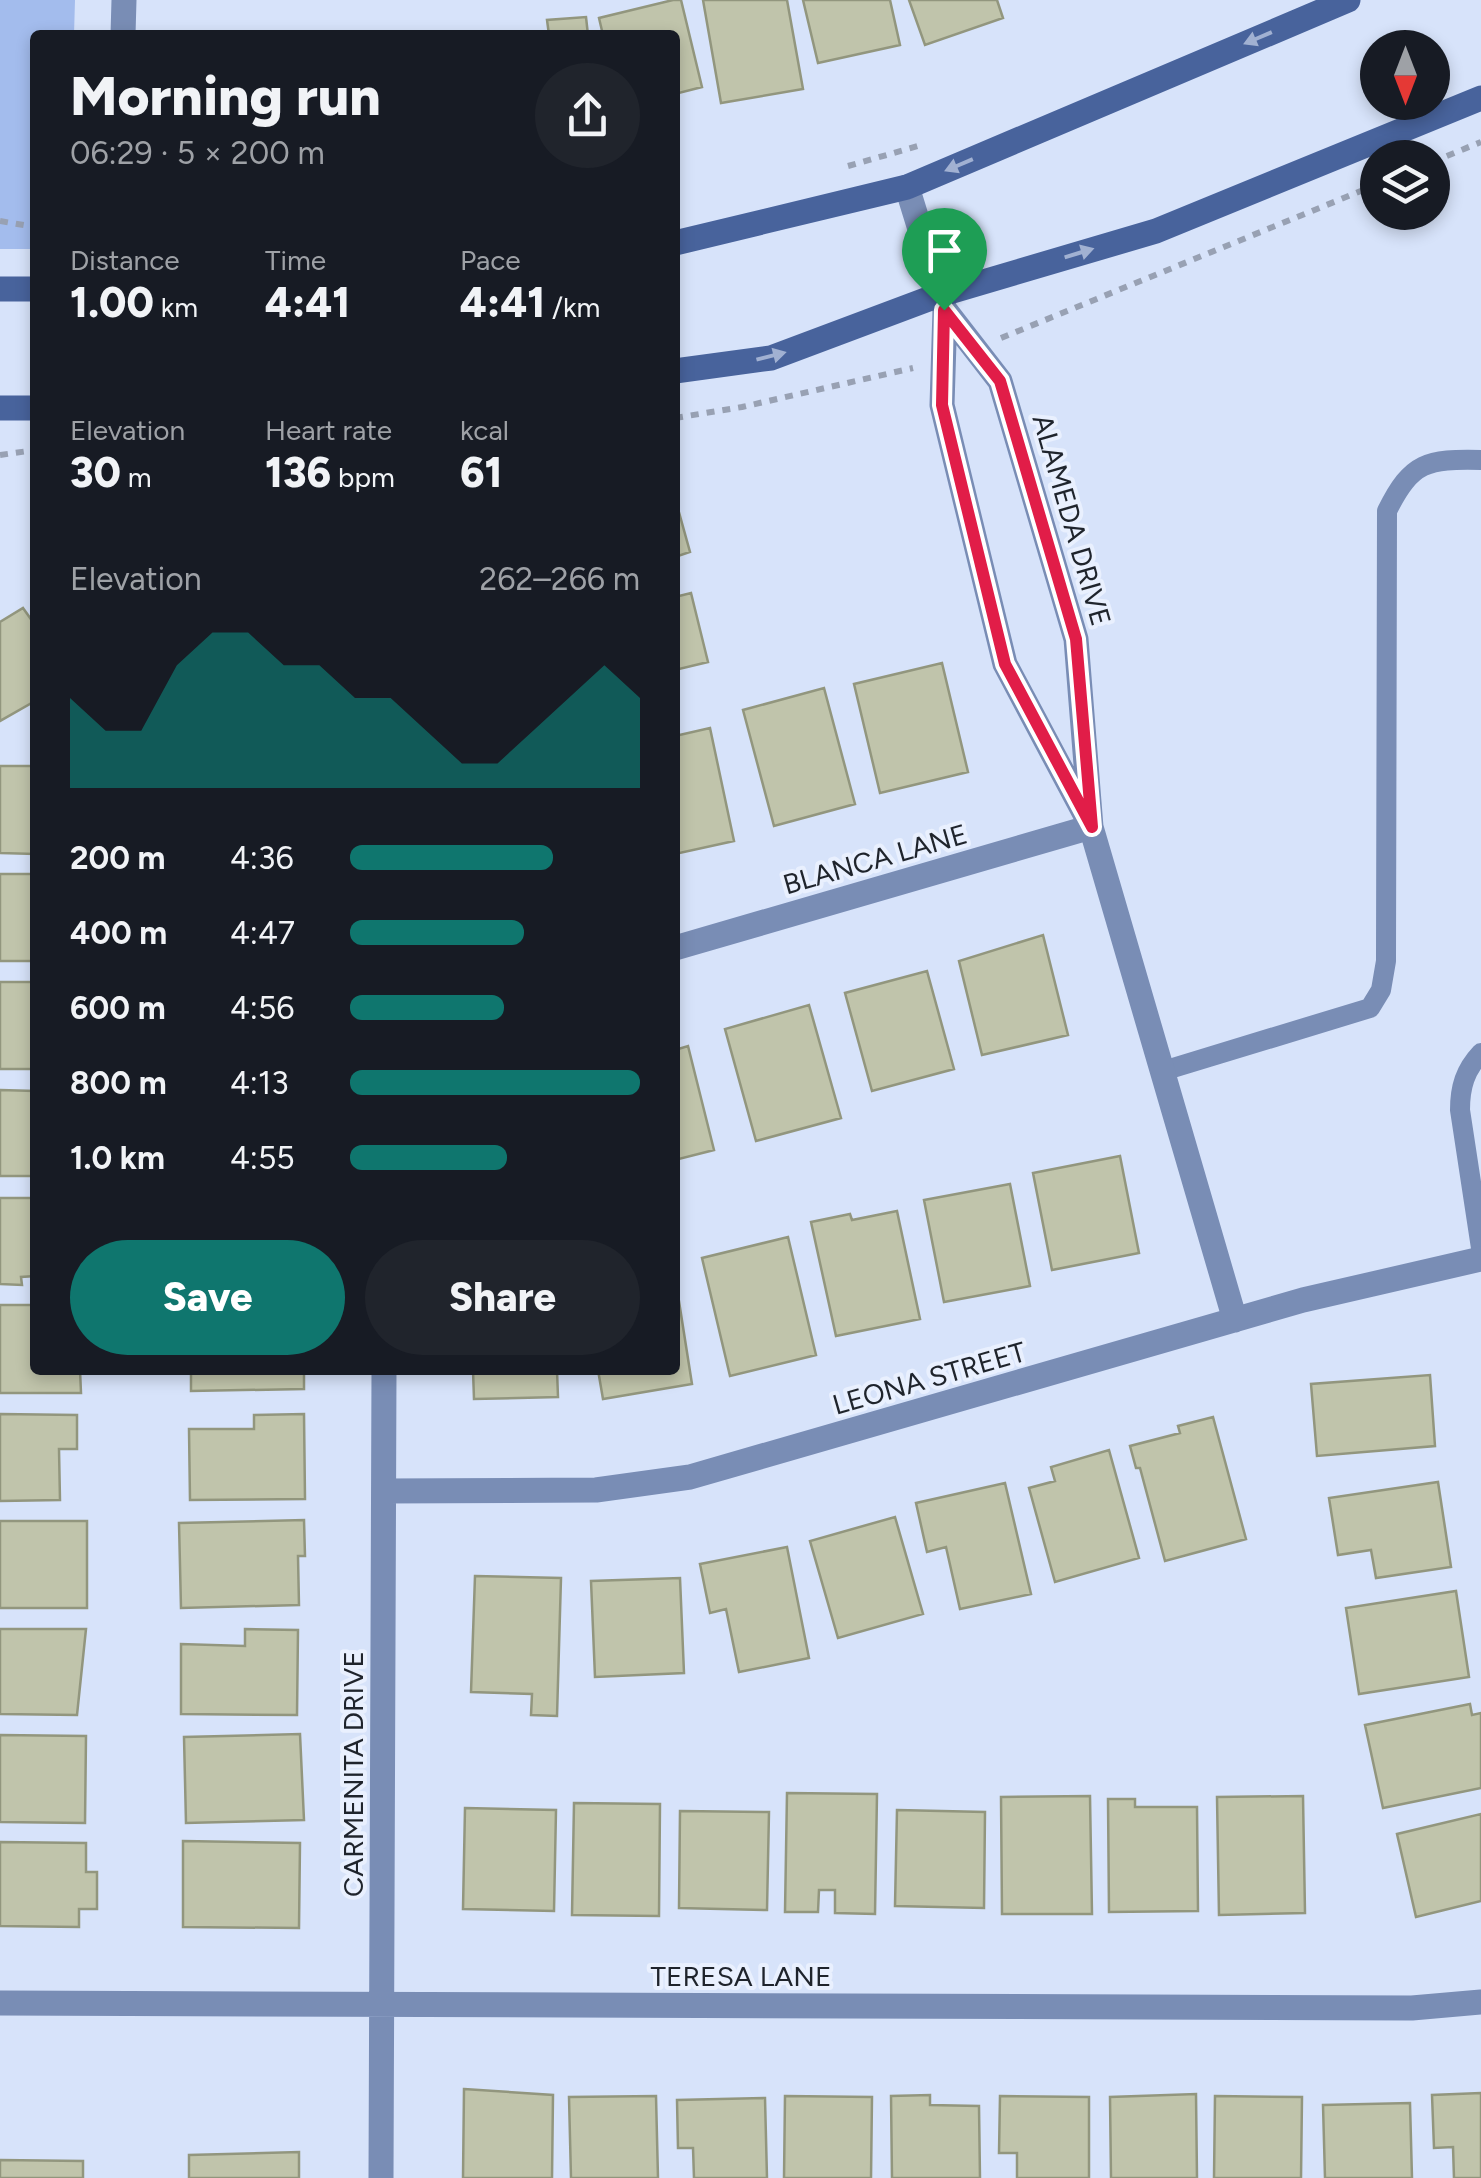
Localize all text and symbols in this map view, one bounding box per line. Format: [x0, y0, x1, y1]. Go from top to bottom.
one-way arrow [1243, 30, 1273, 46]
north arrow [1360, 30, 1450, 120]
map controls [1360, 30, 1450, 230]
text: Morning run [70, 63, 381, 129]
button: share [535, 63, 640, 168]
text: 06:29 · 5 × 200 m [70, 134, 325, 172]
button: layers [1360, 140, 1450, 230]
one-way arrow [944, 157, 974, 173]
pin [902, 208, 987, 311]
icon: arrive [917, 223, 972, 278]
text: Distance [70, 243, 180, 277]
text: Time [265, 243, 326, 277]
text: Pace [460, 243, 521, 277]
one-way arrow [1064, 245, 1095, 260]
text: 1.00 [70, 277, 154, 328]
text: 4:41 [265, 277, 350, 328]
text: 4:41 [460, 277, 545, 328]
text: km [154, 290, 198, 324]
text: /km [545, 290, 600, 324]
one-way arrow [756, 347, 787, 363]
street label: ALAMEDA DRIVE [1026, 410, 1118, 630]
text: Elevation [70, 413, 185, 447]
text: Heart rate [265, 413, 392, 447]
text: kcal [460, 413, 509, 447]
text: 30 [70, 447, 121, 498]
text: 136 [265, 447, 331, 498]
text: 61 [460, 447, 503, 498]
text: m [121, 460, 152, 494]
text: bpm [331, 460, 395, 494]
text: Elevation [70, 560, 202, 598]
text: 262–266 m [479, 560, 640, 598]
street label: BLANCA LANE [779, 816, 971, 902]
text: 200 m [70, 839, 166, 877]
text: 4:36 [230, 839, 294, 877]
text: 400 m [70, 914, 167, 952]
text: 4:47 [230, 914, 295, 952]
text: 600 m [70, 989, 166, 1027]
text: 4:56 [230, 989, 294, 1027]
text: 800 m [70, 1064, 167, 1102]
text: 4:13 [230, 1064, 289, 1102]
text: 1.0 km [70, 1139, 165, 1177]
text: 4:55 [230, 1139, 295, 1177]
button: Save [70, 1240, 345, 1355]
button: Share [365, 1240, 640, 1355]
street label: LEONA STREET [829, 1334, 1030, 1422]
street label: CARMENITA DRIVE [336, 1651, 370, 1897]
street label: TERESA LANE [651, 1959, 831, 1993]

